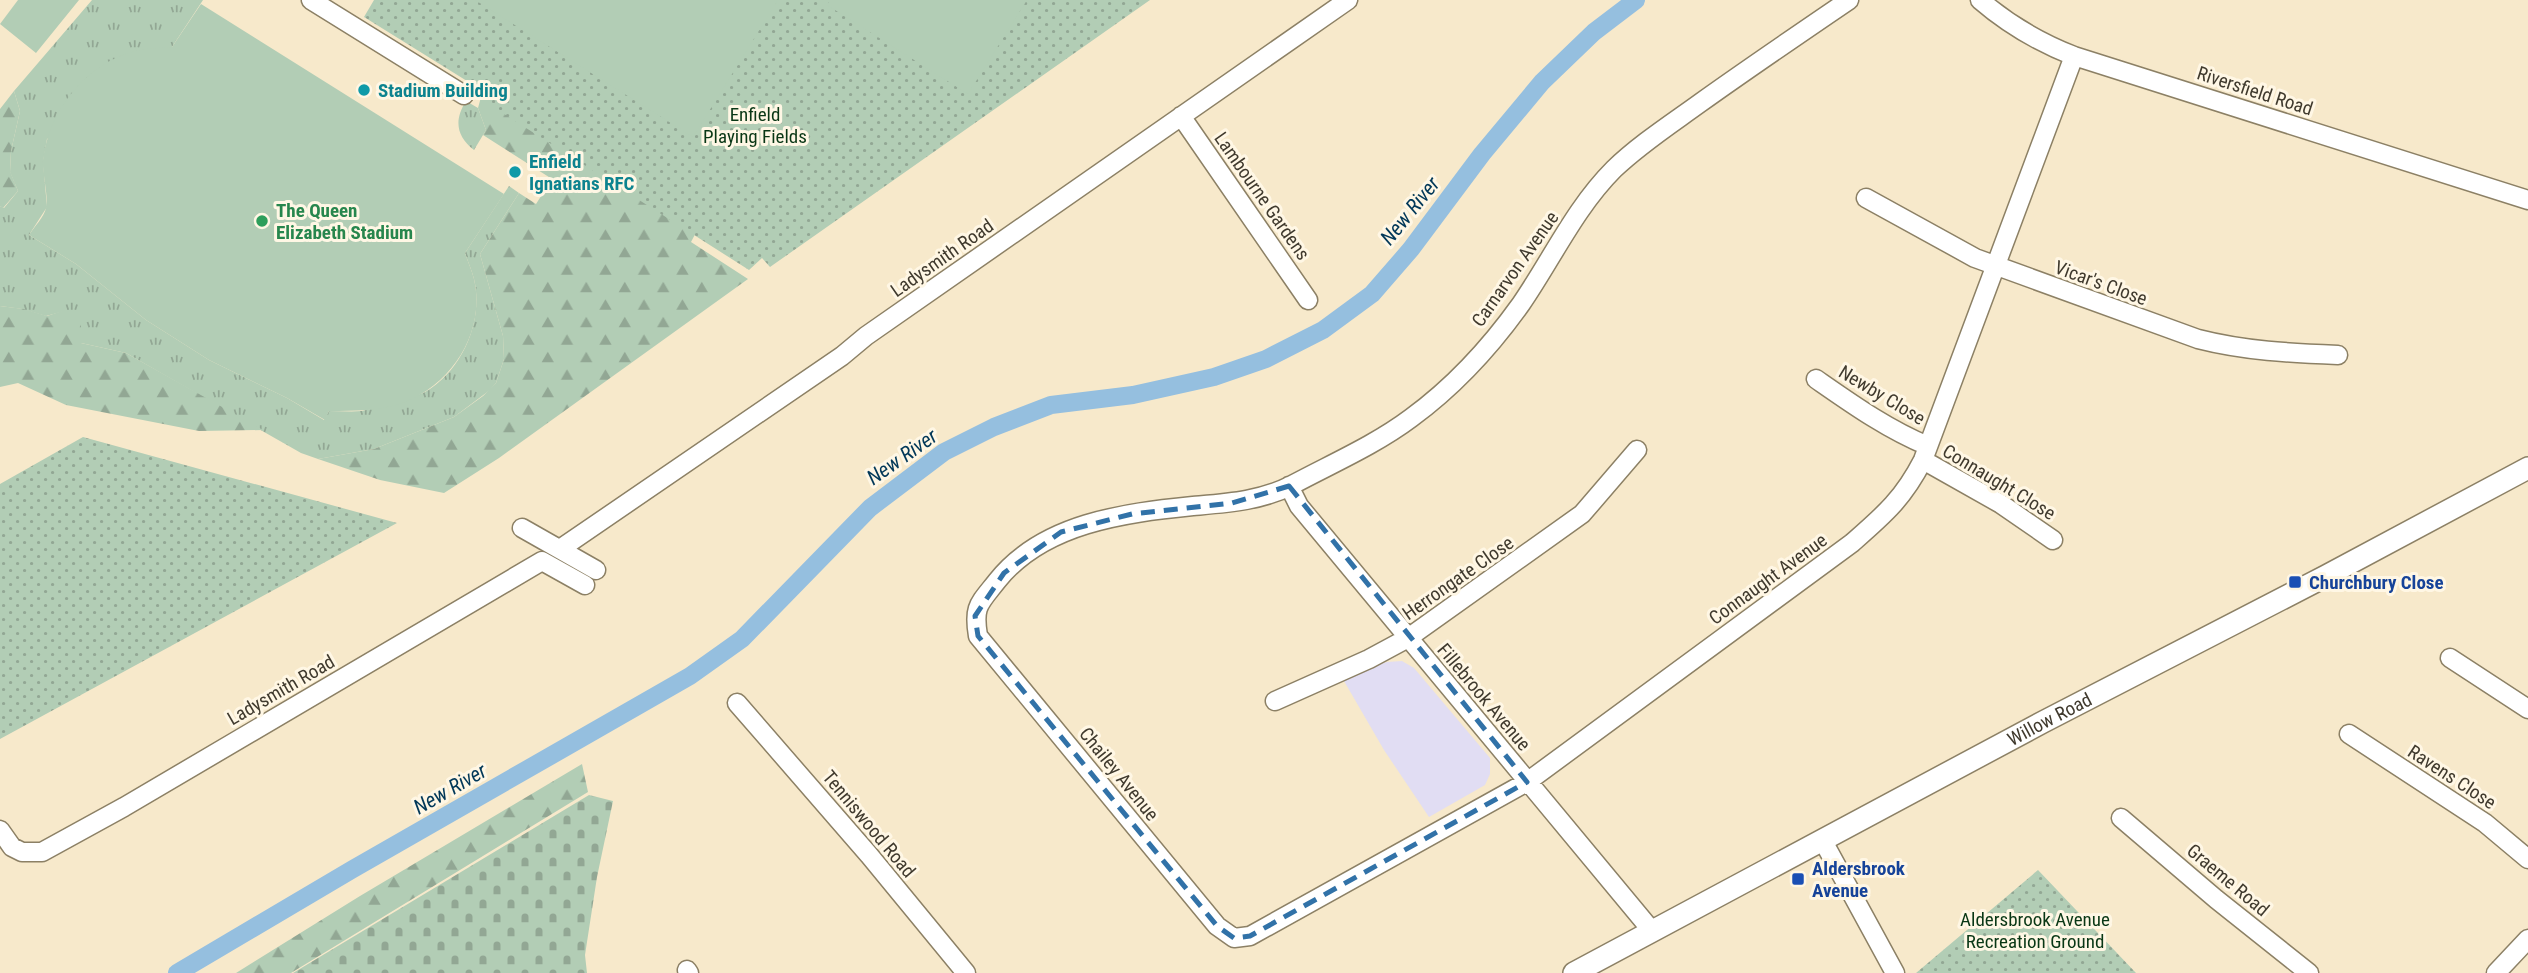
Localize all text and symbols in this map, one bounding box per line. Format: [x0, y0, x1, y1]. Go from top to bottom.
street label: Riversfield Road [2194, 61, 2316, 121]
place label: Stadium Building [378, 79, 508, 102]
marker: Stadium Building [356, 82, 372, 98]
park label: Enfield Playing Fields [703, 103, 807, 148]
street label: Lambourne Gardens [1209, 128, 1315, 264]
place label: Enfield Ignatians RFC [529, 150, 634, 195]
marker: Enfield Ignatians RFC [507, 164, 523, 180]
water label: New River [1375, 172, 1445, 250]
place label: The Queen Elizabeth Stadium [276, 199, 413, 244]
street label: Carnarvon Avenue [1467, 207, 1563, 331]
marker: The Queen Elizabeth Stadium [254, 213, 270, 229]
street label: Ladysmith Road [886, 214, 998, 302]
street label: Vicar's Close [2052, 256, 2150, 310]
street label: Newby Close [1835, 360, 1929, 430]
water label: New River [862, 424, 942, 490]
street label: Connaught Close [1938, 439, 2060, 525]
street label: Connaught Avenue [1705, 528, 1832, 630]
street label: Herrongate Close [1398, 531, 1518, 625]
place label: Churchbury Close [2309, 571, 2444, 594]
marker: Churchbury Close [2287, 574, 2303, 590]
street label: Fillebrook Avenue [1433, 639, 1536, 755]
street label: Ladysmith Road [223, 650, 339, 730]
street label: Willow Road [2003, 687, 2095, 751]
street label: Chailey Avenue [1074, 723, 1164, 825]
street label: Ravens Close [2404, 740, 2500, 814]
water label: New River [409, 758, 491, 819]
street label: Tenniswood Road [818, 766, 920, 882]
street label: Graeme Road [2182, 839, 2274, 921]
place label: Aldersbrook Avenue [1812, 857, 1906, 902]
marker: Aldersbrook Avenue [1790, 871, 1806, 887]
park label: Aldersbrook Avenue Recreation Ground [1960, 908, 2110, 953]

